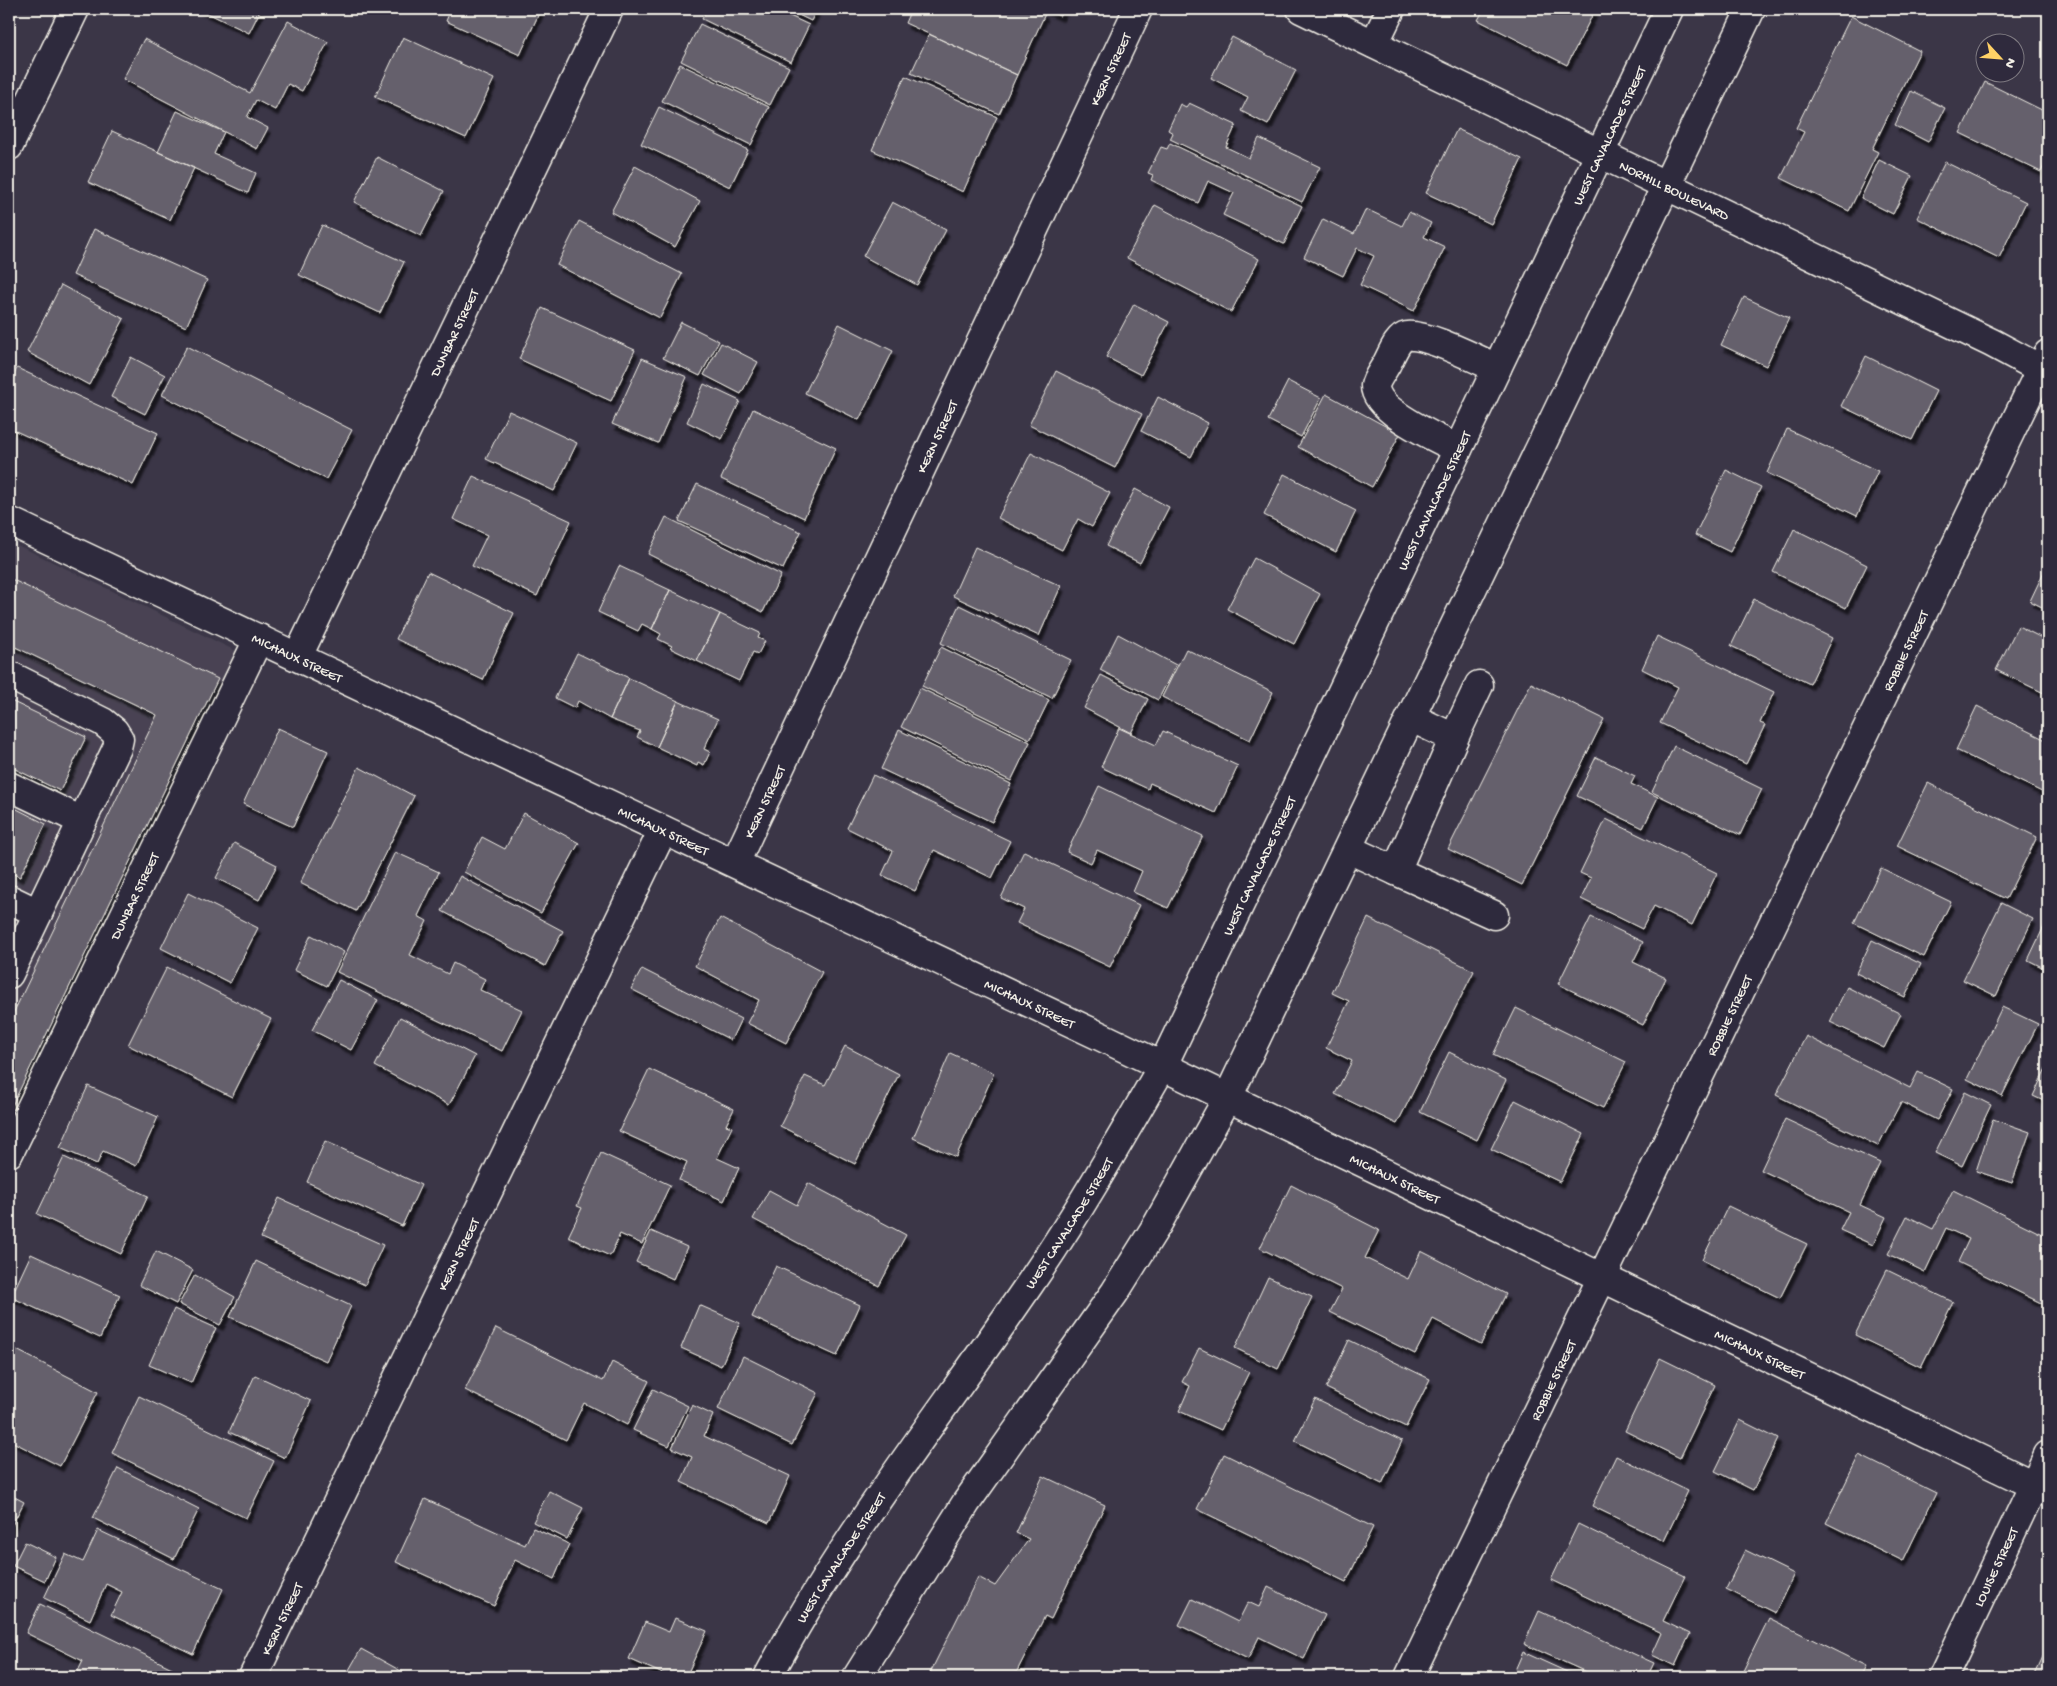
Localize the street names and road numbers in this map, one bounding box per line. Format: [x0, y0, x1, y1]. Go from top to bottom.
street label: KERN STREET [1088, 30, 1137, 109]
street label: WEST CAVALCADE STREET [1570, 63, 1652, 208]
street label: NORHILL BOULEVARD [1616, 158, 1732, 226]
street label: DUNBAR STREET [427, 287, 484, 381]
street label: KERN STREET [914, 398, 963, 476]
street label: WEST CAVALCADE STREET [1395, 429, 1477, 574]
street label: ROBBIE STREET [1880, 608, 1934, 695]
street label: MICHAUX STREET [249, 631, 345, 688]
street label: KERN STREET [742, 763, 791, 842]
street label: WEST CAVALCADE STREET [1220, 794, 1302, 939]
street label: MICHAUX STREET [615, 804, 711, 861]
street label: DUNBAR STREET [107, 850, 165, 944]
street label: ROBBIE STREET [1704, 973, 1758, 1059]
street label: MICHAUX STREET [981, 977, 1077, 1034]
street label: MICHAUX STREET [1346, 1151, 1442, 1209]
street label: WEST CAVALCADE STREET [1023, 1155, 1119, 1293]
street label: KERN STREET [435, 1216, 485, 1294]
street label: MICHAUX STREET [1711, 1327, 1807, 1385]
street label: ROBBIE STREET [1528, 1337, 1582, 1424]
street label: WEST CAVALCADE STREET [794, 1490, 891, 1627]
street label: LOUISE STREET [1971, 1525, 2024, 1610]
street label: KERN STREET [259, 1580, 309, 1659]

